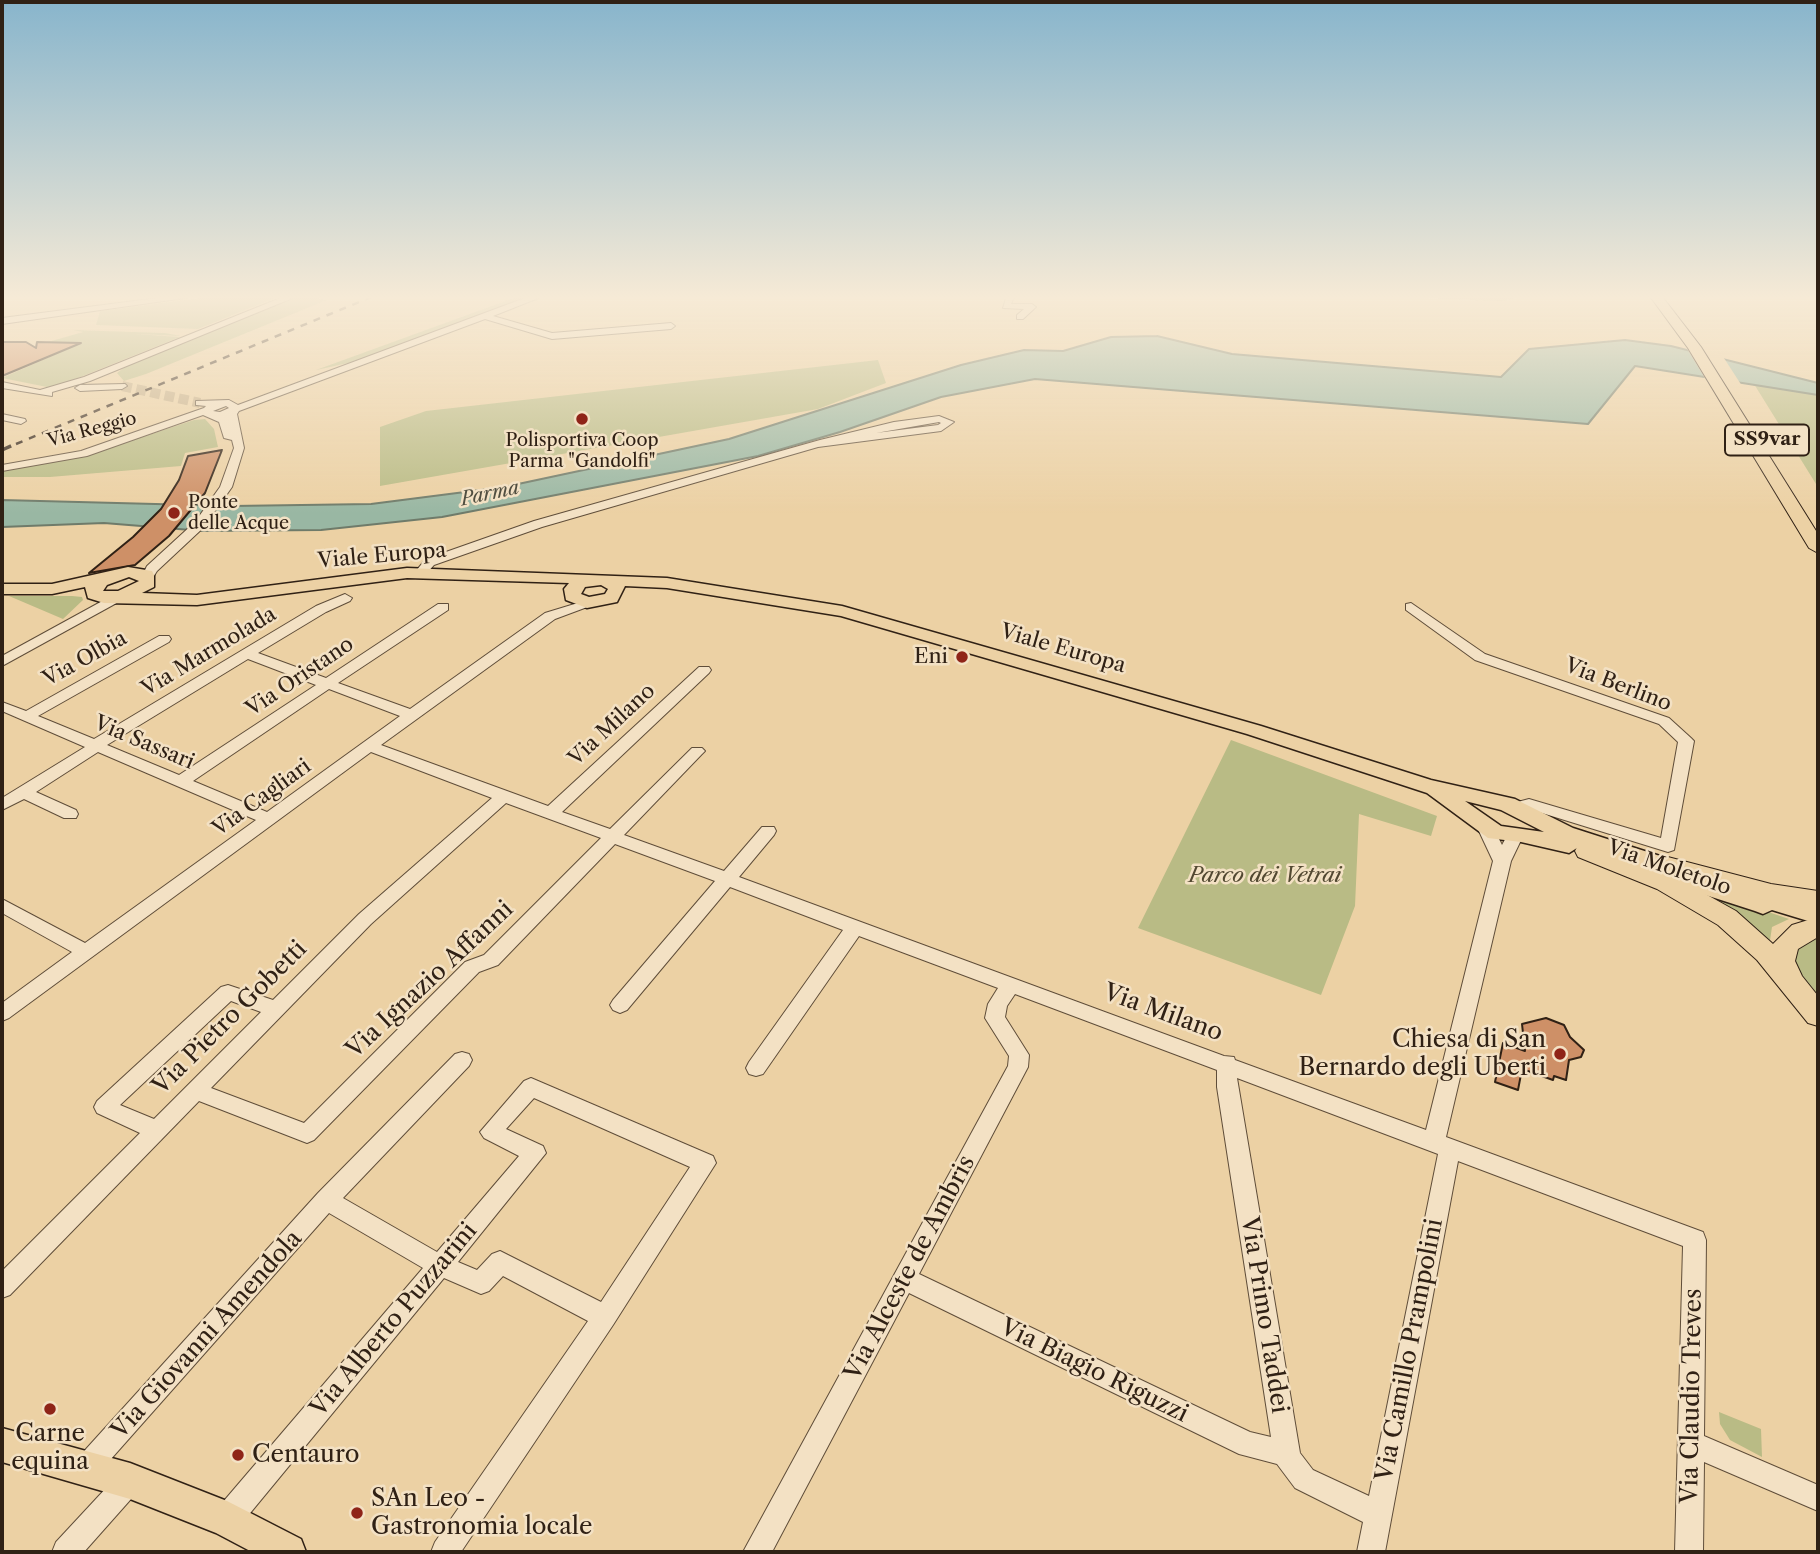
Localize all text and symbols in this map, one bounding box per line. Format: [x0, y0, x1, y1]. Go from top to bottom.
street label: Via Reggio [45, 408, 139, 452]
marker: Polisportiva Coop Parma "Gandolfi" [574, 411, 590, 427]
road number: SS9var [1725, 424, 1809, 456]
place label: Polisportiva Coop Parma "Gandolfi" [505, 430, 659, 472]
water label: Parma [459, 477, 521, 511]
place label: Ponte delle Acque [188, 492, 289, 534]
marker: Ponte delle Acque [166, 505, 182, 521]
street label: Viale Europa [317, 538, 447, 574]
street label: Via Marmolada [137, 602, 281, 702]
street label: Viale Europa [997, 619, 1129, 679]
street label: Via Olbia [39, 626, 131, 692]
street label: Via Oristano [241, 632, 359, 722]
place label: Eni [914, 644, 948, 670]
marker: Eni [954, 649, 970, 665]
street label: Via Berlino [1561, 653, 1675, 717]
street label: Via Milano [563, 679, 661, 771]
street label: Via Sassari [90, 711, 198, 775]
street label: Via Cagliari [208, 754, 316, 842]
street label: Via Moletolo [1604, 835, 1734, 901]
park label: Parco dei Vetrai [1189, 863, 1341, 889]
street label: Via Ignazio Affanni [341, 895, 519, 1065]
street label: Via Pietro Gobetti [147, 935, 313, 1101]
street label: Via Milano [1099, 978, 1227, 1048]
place label: Chiesa di San Bernardo degli Uberti [1299, 1026, 1546, 1082]
marker: Chiesa di San Bernardo degli Uberti [1552, 1046, 1568, 1062]
street label: Via Alceste de Ambris [839, 1151, 981, 1385]
street label: Via Primo Taddei [1234, 1215, 1294, 1415]
street label: Via Camillo Prampolini [1370, 1216, 1450, 1484]
street label: Via Alberto Puzzarini [305, 1217, 483, 1423]
street label: Via Giovanni Amendola [106, 1225, 308, 1445]
street label: Via Claudio Treves [1676, 1288, 1708, 1504]
street label: Via Biagio Riguzzi [995, 1313, 1193, 1429]
marker: Carne equina [42, 1401, 58, 1417]
place label: Carne equina [11, 1420, 89, 1476]
place label: Centauro [252, 1441, 359, 1469]
marker: Centauro [230, 1447, 246, 1463]
place label: SAn Leo - Gastronomia locale [371, 1485, 592, 1541]
marker: SAn Leo - Gastronomia locale [349, 1505, 365, 1521]

